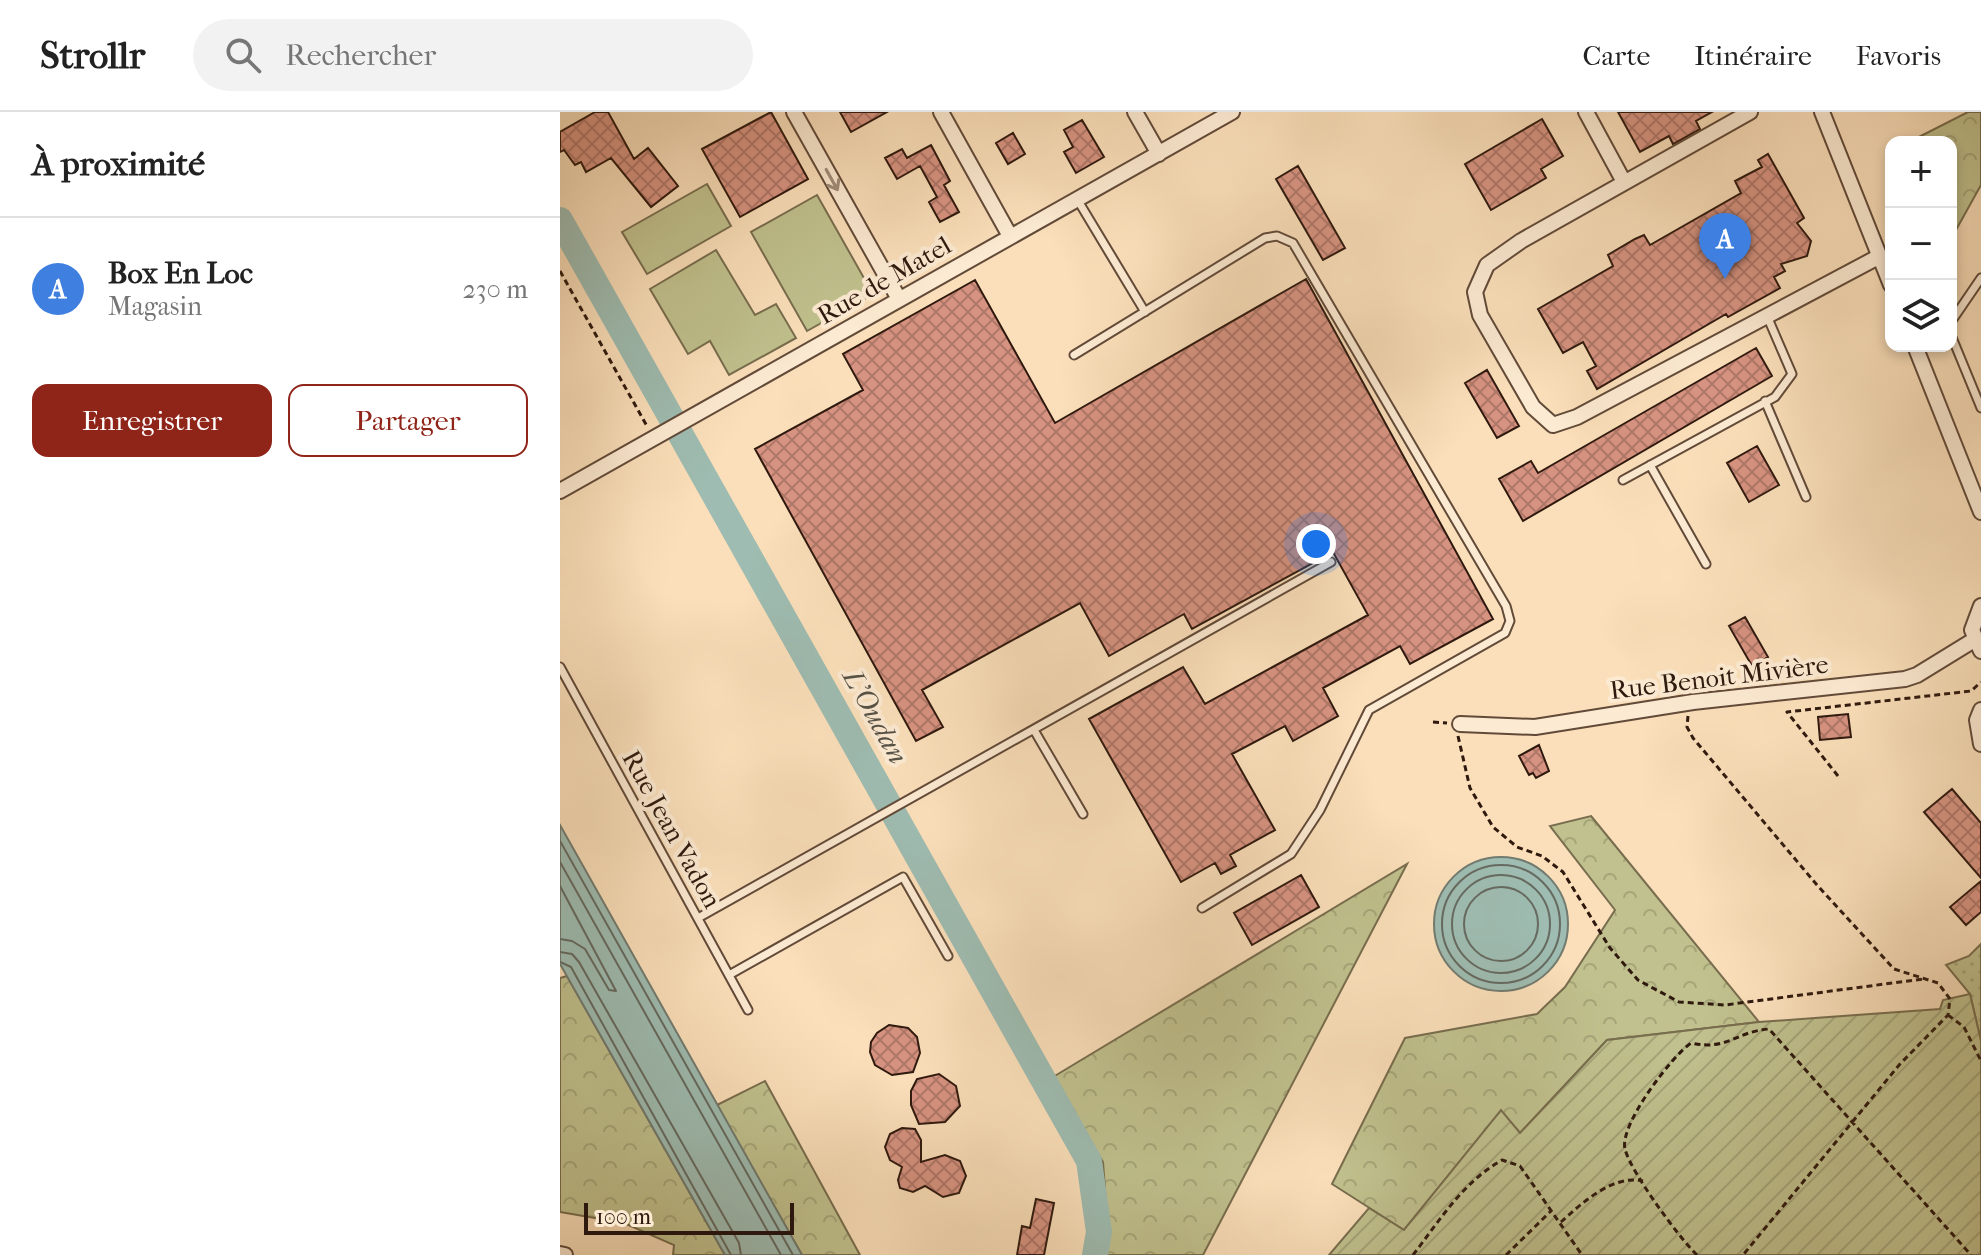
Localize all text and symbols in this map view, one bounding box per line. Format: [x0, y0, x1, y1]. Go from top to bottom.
search box [193, 19, 753, 91]
text: Strollr [40, 33, 145, 78]
icon: search [221, 33, 265, 77]
text: Rechercher [285, 38, 436, 73]
text: Carte [1583, 39, 1650, 72]
text: Itinéraire [1694, 39, 1812, 72]
text: Favoris [1856, 39, 1941, 72]
map controls [1885, 136, 1957, 352]
button: + [1885, 136, 1957, 208]
text: À proximité [32, 144, 205, 184]
one-way arrow [825, 168, 841, 191]
button: − [1885, 208, 1957, 280]
pin: A [1699, 213, 1751, 279]
street label: Rue de Matel [812, 230, 957, 331]
text: Box En Loc [108, 256, 253, 291]
text: A [50, 274, 66, 305]
text: 230 m [462, 274, 528, 305]
button: layers [1885, 280, 1957, 352]
text: Magasin [108, 291, 202, 322]
button: Enregistrer [32, 384, 272, 457]
button: Partager [288, 384, 528, 457]
your location [1296, 524, 1336, 564]
street label: Rue Benoit Mivière [1608, 649, 1830, 706]
water label: L'Oudan [835, 661, 915, 769]
street label: Rue Jean Vadon [615, 745, 728, 914]
scale bar [584, 1199, 794, 1235]
text: 100 m [596, 1204, 651, 1230]

